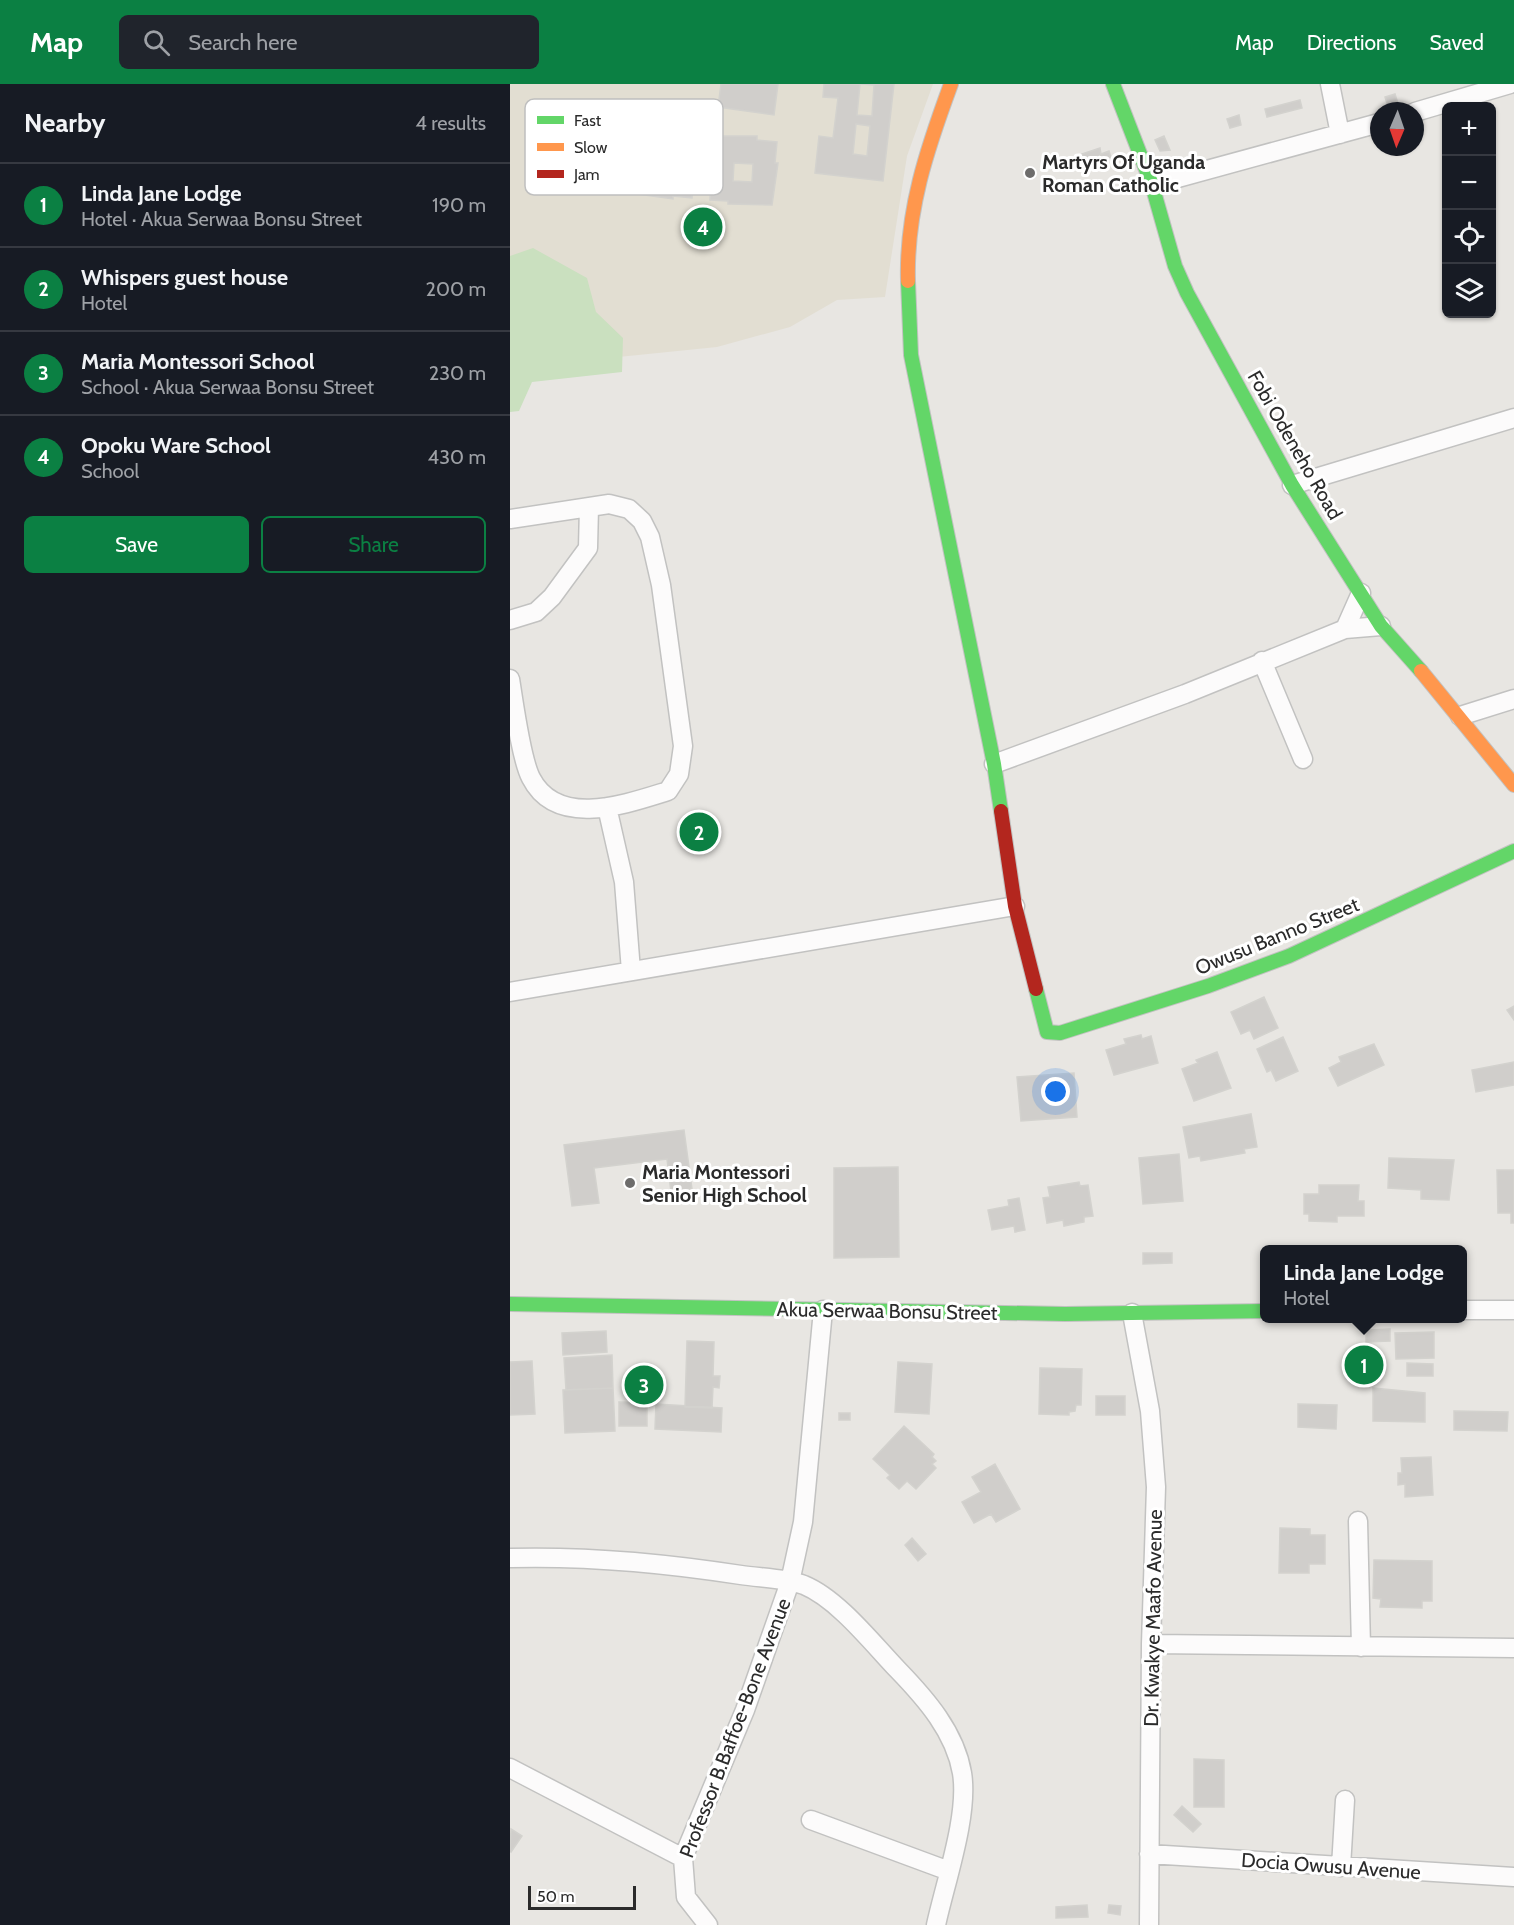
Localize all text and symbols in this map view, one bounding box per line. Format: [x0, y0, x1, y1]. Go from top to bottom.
search box [119, 15, 539, 69]
text: Map [30, 25, 83, 59]
icon: search [140, 26, 173, 59]
text: Search here [188, 29, 297, 56]
text: Map [1235, 30, 1274, 55]
text: Directions [1307, 30, 1396, 55]
text: Saved [1429, 30, 1484, 55]
legend [525, 99, 723, 195]
north arrow [1370, 102, 1424, 156]
map controls [1442, 102, 1496, 318]
button: + [1442, 102, 1496, 156]
text: Nearby [24, 107, 105, 139]
text: 4 results [415, 111, 486, 135]
text: Fast [574, 111, 602, 130]
text: Slow [574, 138, 608, 157]
place label: Martyrs Of Uganda Roman Catholic [1042, 150, 1205, 197]
button: − [1442, 156, 1496, 210]
text: Jam [573, 165, 600, 184]
marker: Martyrs Of Uganda Roman Catholic [1023, 166, 1037, 180]
text: Linda Jane Lodge [81, 180, 242, 207]
text: 1 [40, 193, 47, 217]
text: 190 m [432, 193, 486, 217]
pin: 4 [684, 204, 722, 250]
text: Hotel · Akua Serwaa Bonsu Street [81, 207, 362, 231]
button: locate [1442, 210, 1496, 264]
text: Whispers guest house [81, 264, 288, 291]
button: layers [1442, 264, 1496, 318]
text: 2 [38, 277, 49, 301]
text: 200 m [426, 277, 486, 301]
text: Hotel [81, 291, 127, 315]
text: Maria Montessori School [81, 348, 314, 375]
text: 3 [38, 361, 49, 385]
text: 230 m [429, 361, 486, 385]
street label: Fobi Odeneho Road [1243, 366, 1347, 524]
text: School · Akua Serwaa Bonsu Street [81, 375, 374, 399]
text: Opoku Ware School [81, 432, 271, 459]
text: 4 [37, 445, 50, 469]
text: 430 m [428, 445, 486, 469]
text: School [81, 459, 139, 483]
button: Save [24, 516, 249, 573]
button: Share [261, 516, 486, 573]
pin: 2 [680, 810, 718, 855]
street label: Owusu Banno Street [1192, 892, 1363, 980]
your location [1041, 1077, 1070, 1106]
place label: Maria Montessori Senior High School [642, 1160, 807, 1207]
marker: Maria Montessori Senior High School [623, 1176, 637, 1190]
popup [1260, 1245, 1467, 1323]
text: Linda Jane Lodge [1283, 1259, 1444, 1286]
text: Hotel [1283, 1286, 1330, 1310]
street label: Akua Serwaa Bonsu Street [776, 1297, 998, 1325]
pin: 1 [1344, 1342, 1384, 1388]
pin: 3 [624, 1362, 664, 1408]
street label: Dr. Kwakye Maafo Avenue [1139, 1509, 1167, 1727]
street label: Professor B.Baffoe-Bone Avenue [674, 1595, 796, 1861]
street label: Docia Owusu Avenue [1240, 1848, 1422, 1884]
scale bar [528, 1883, 636, 1910]
text: 50 m [537, 1887, 574, 1906]

